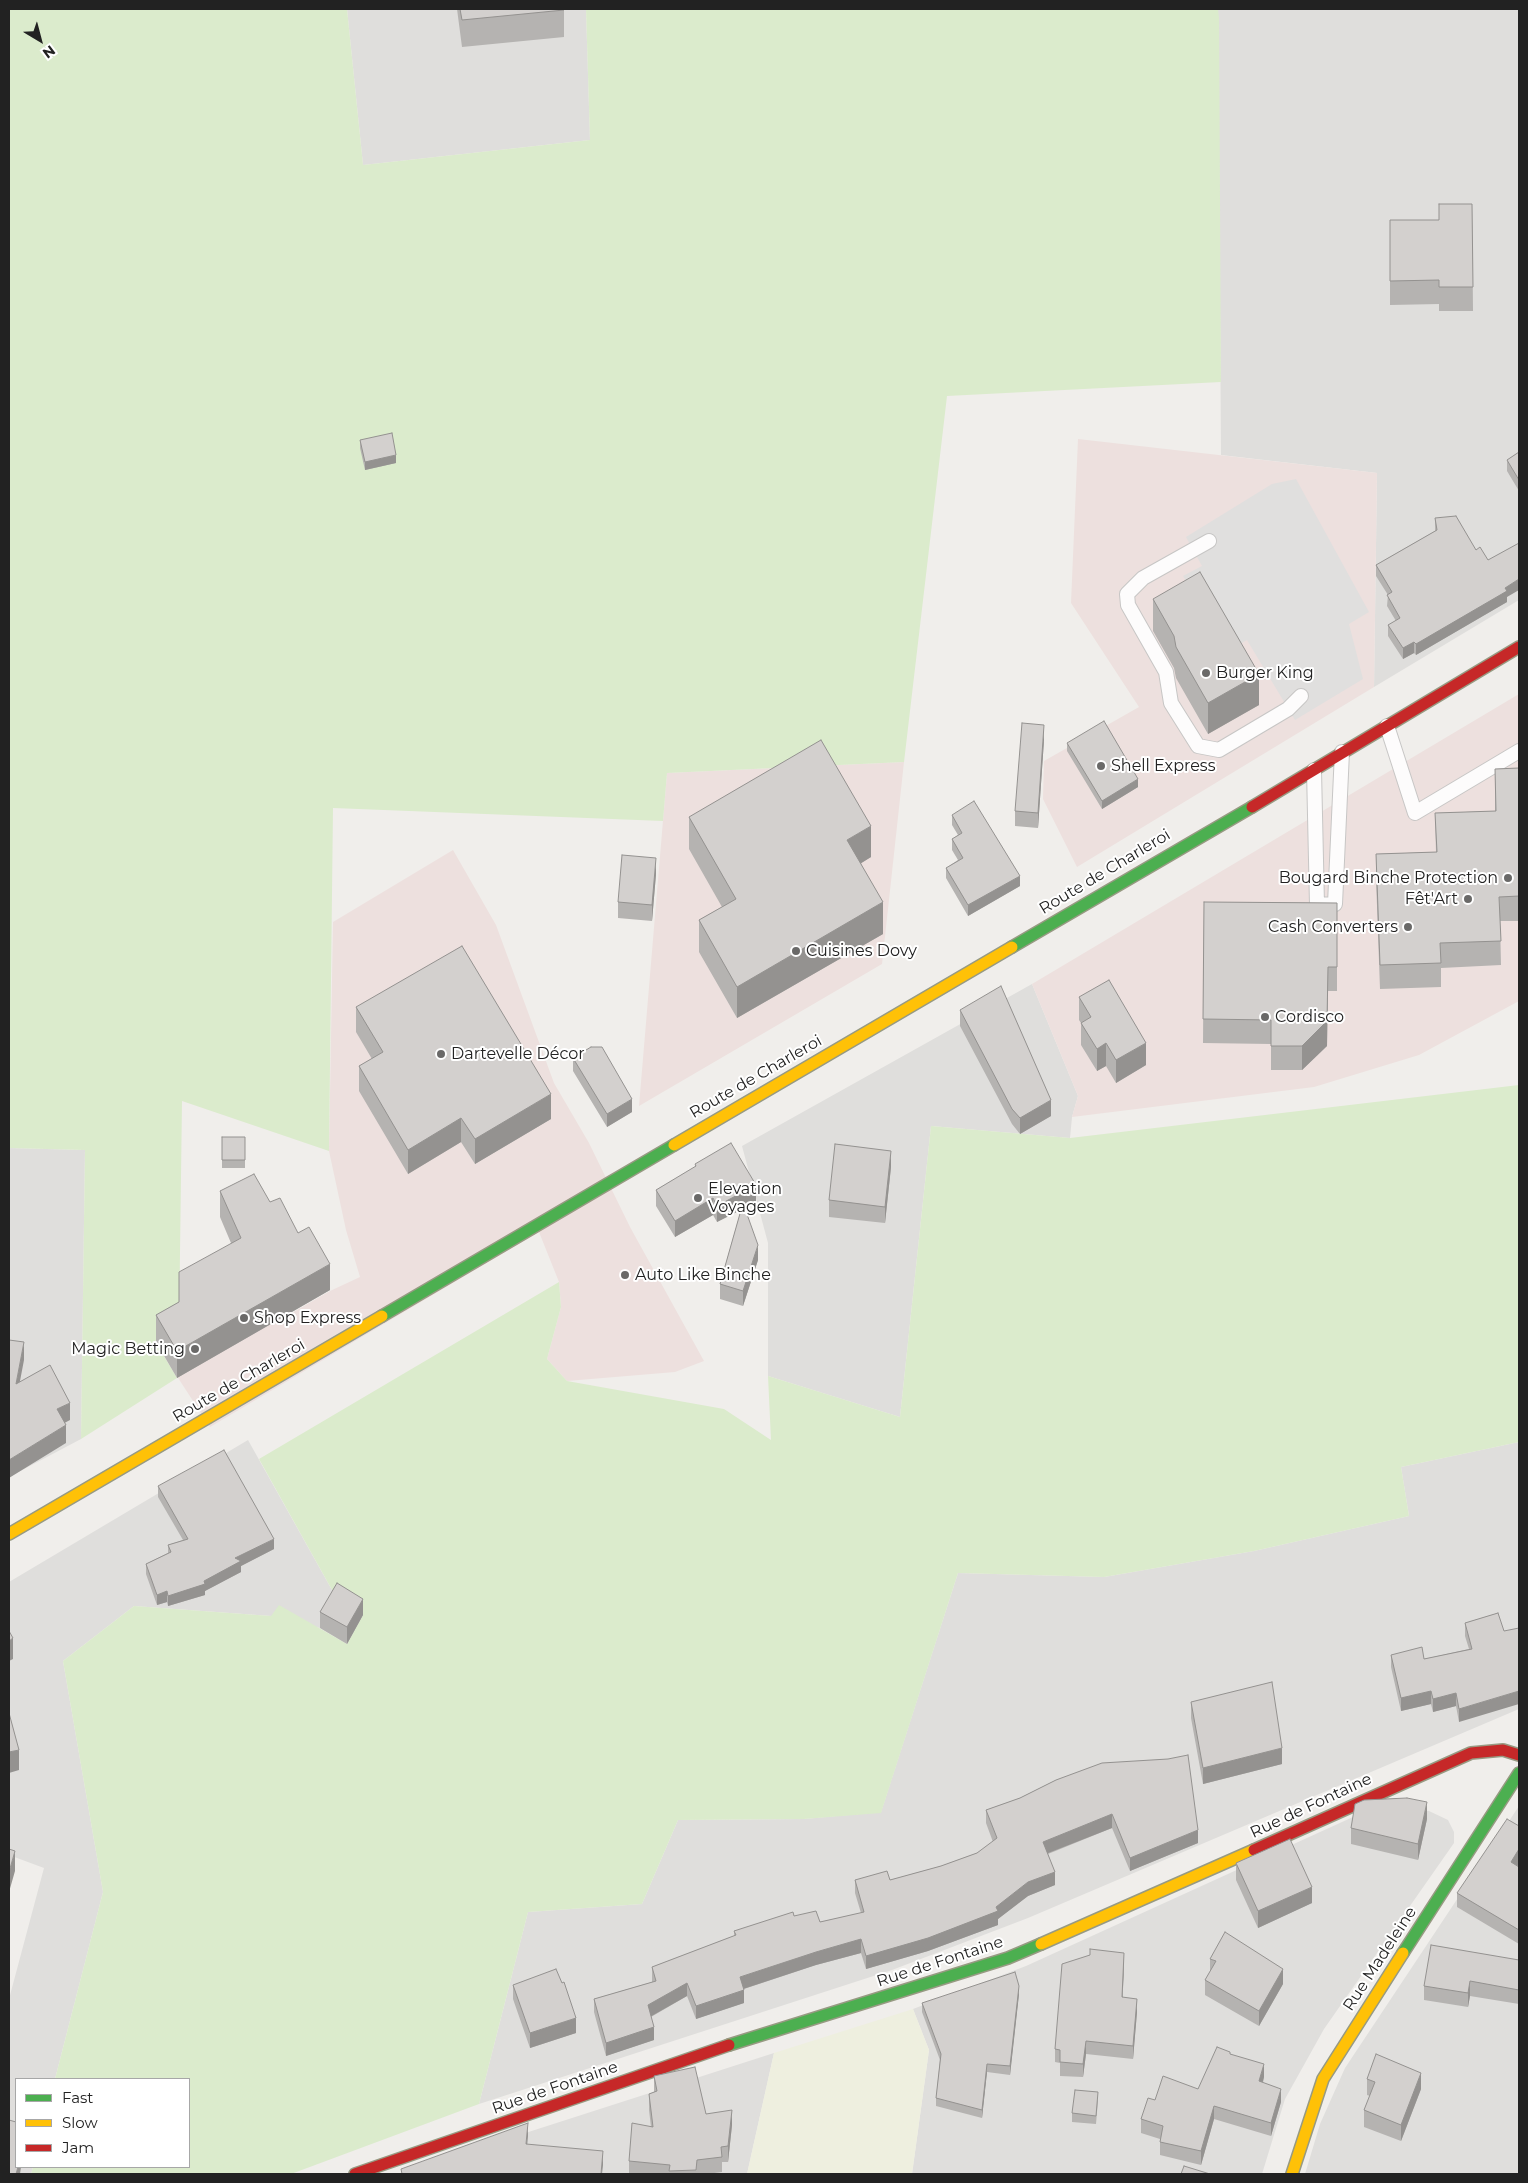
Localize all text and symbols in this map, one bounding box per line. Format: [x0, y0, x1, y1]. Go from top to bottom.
north arrow [15, 15, 65, 65]
text: N [39, 41, 59, 63]
place label: Burger King [1216, 663, 1314, 683]
marker: Burger King [1200, 667, 1212, 679]
place label: Shell Express [1111, 756, 1215, 776]
marker: Shell Express [1095, 760, 1107, 772]
street label: Route de Charleroi [1036, 825, 1174, 919]
place label: Bougard Binche Protection [1279, 868, 1498, 888]
marker: Bougard Binche Protection [1502, 872, 1514, 884]
place label: Fêt'Art [1405, 889, 1458, 909]
marker: Fêt'Art [1462, 893, 1474, 905]
place label: Cash Converters [1268, 917, 1398, 937]
marker: Cash Converters [1402, 921, 1414, 933]
place label: Cuisines Dovy [806, 941, 917, 961]
marker: Cuisines Dovy [790, 945, 802, 957]
place label: Cordisco [1275, 1007, 1344, 1027]
marker: Cordisco [1259, 1011, 1271, 1023]
street label: Route de Charleroi [686, 1031, 826, 1123]
place label: Dartevelle Décor [451, 1044, 585, 1064]
marker: Dartevelle Décor [435, 1048, 447, 1060]
place label: Elevation Voyages [708, 1179, 782, 1217]
marker: Elevation Voyages [692, 1192, 704, 1204]
place label: Auto Like Binche [635, 1265, 771, 1285]
marker: Auto Like Binche [619, 1269, 631, 1281]
place label: Shop Express [254, 1308, 361, 1328]
marker: Shop Express [238, 1312, 250, 1324]
street label: Route de Charleroi [169, 1335, 309, 1427]
place label: Magic Betting [71, 1339, 185, 1359]
marker: Magic Betting [189, 1343, 201, 1355]
street label: Rue de Fontaine [1247, 1769, 1375, 1843]
street label: Rue Madeleine [1339, 1903, 1421, 2015]
street label: Rue de Fontaine [874, 1932, 1006, 1992]
street label: Rue de Fontaine [489, 2057, 621, 2119]
legend [15, 2078, 190, 2168]
text: Fast [62, 2088, 93, 2107]
text: Slow [62, 2113, 98, 2132]
text: Jam [62, 2138, 94, 2157]

